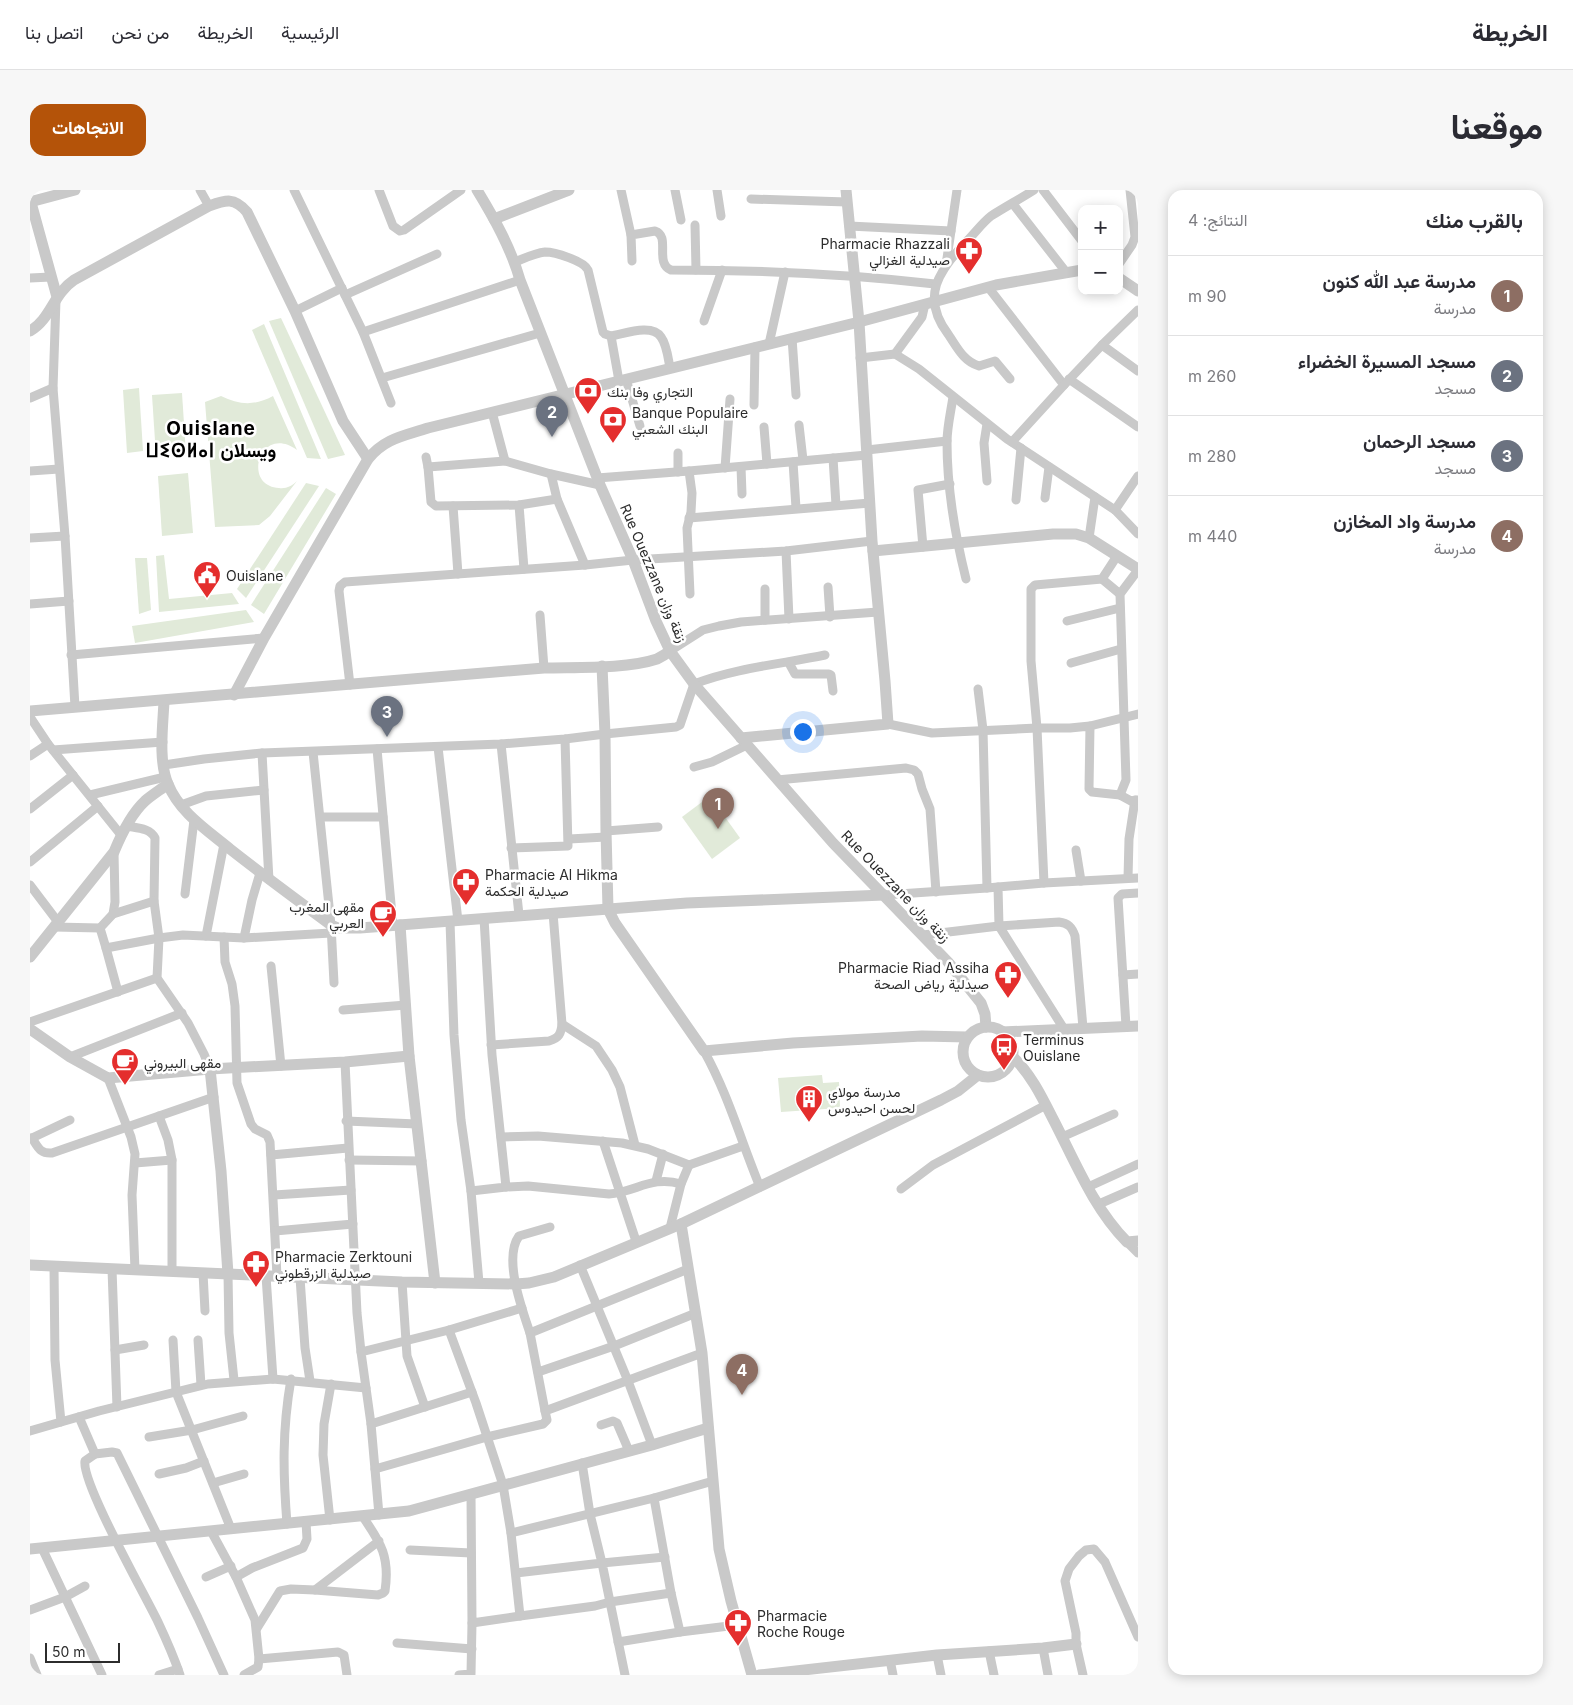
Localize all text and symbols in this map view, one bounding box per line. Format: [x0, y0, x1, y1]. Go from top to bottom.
text: الخريطة [1472, 18, 1548, 47]
text: اتصل بنا [25, 22, 83, 43]
text: من نحن [111, 22, 169, 43]
text: الخريطة [197, 22, 253, 43]
text: الرئيسية [281, 22, 339, 43]
button: الاتجاهات [30, 104, 146, 156]
text: موقعنا [1450, 105, 1543, 147]
map controls [1078, 205, 1123, 295]
button: + [1078, 205, 1123, 250]
text: بالقرب منك [1426, 208, 1523, 233]
text: النتائج: 4 [1188, 210, 1247, 230]
place label: Pharmacie Rhazzali صيدلية الغزالي [821, 235, 950, 272]
pharmacy icon: Pharmacie Rhazzali صيدلية الغزالي [954, 236, 984, 275]
button: − [1078, 250, 1123, 295]
text: مدرسة عبد الله كنون [1322, 270, 1476, 293]
text: 90 m [1188, 286, 1227, 306]
text: 1 [1504, 286, 1510, 306]
text: مدرسة [1434, 298, 1476, 318]
text: مسجد المسيرة الخضراء [1298, 350, 1476, 373]
text: 260 m [1188, 366, 1236, 386]
text: 2 [1502, 366, 1512, 386]
bank icon: التجاري وفا بنك [573, 376, 603, 415]
text: مسجد [1435, 378, 1476, 398]
place label: التجاري وفا بنك [607, 383, 693, 404]
pin: 2 [536, 396, 568, 437]
place label: Banque Populaire البنك الشعبي [632, 404, 748, 441]
bank icon: Banque Populaire البنك الشعبي [598, 405, 628, 444]
district label: Ouislane ⵡⵉⵙⵍⴰⵏ ويسلان [146, 417, 277, 463]
text: مسجد الرحمان [1363, 430, 1476, 453]
text: 280 m [1188, 446, 1236, 466]
text: 3 [1502, 446, 1512, 466]
text: مسجد [1435, 458, 1476, 478]
street label: Rue Ouezzane زنقة وزان [616, 501, 691, 645]
text: مدرسة واد المخازن [1333, 510, 1476, 533]
text: 440 m [1188, 526, 1237, 546]
text: 4 [1502, 526, 1512, 546]
text: مدرسة [1434, 538, 1476, 558]
public building icon: Ouislane [192, 560, 222, 599]
place label: Ouislane [226, 567, 283, 584]
pin: 3 [371, 696, 403, 737]
your location [790, 719, 816, 745]
pin: 1 [702, 788, 734, 829]
street label: Rue Ouezzane زنقة وزان [837, 827, 954, 946]
place label: Pharmacie Al Hikma صيدلية الحكمة [485, 866, 618, 899]
pharmacy icon: Pharmacie Al Hikma صيدلية الحكمة [451, 867, 481, 906]
place label: مقهى المغرب العربي [289, 898, 364, 935]
cafe icon: مقهى المغرب العربي [368, 899, 398, 938]
place label: Pharmacie Riad Assiha صيدلية رياض الصحة [838, 959, 989, 993]
pharmacy icon: Pharmacie Riad Assiha صيدلية رياض الصحة [993, 960, 1023, 999]
place label: Terminus Ouislane [1023, 1031, 1084, 1064]
bus stop icon: Terminus Ouislane [989, 1032, 1019, 1071]
cafe icon: مقهى البيروني [110, 1047, 140, 1086]
place label: مقهى البيروني [144, 1054, 221, 1075]
place label: مدرسة مولاي لحسن احيدوس [828, 1083, 915, 1117]
building icon: مدرسة مولاي لحسن احيدوس [794, 1084, 824, 1123]
place label: Pharmacie Zerktouni صيدلية الزرقطوني [275, 1248, 412, 1285]
pharmacy icon: Pharmacie Zerktouni صيدلية الزرقطوني [241, 1249, 271, 1288]
pin: 4 [726, 1354, 758, 1395]
place label: Pharmacie Roche Rouge [757, 1607, 845, 1640]
pharmacy icon: Pharmacie Roche Rouge [723, 1608, 753, 1647]
scale bar [45, 1640, 120, 1663]
text: 50 m [52, 1643, 86, 1660]

